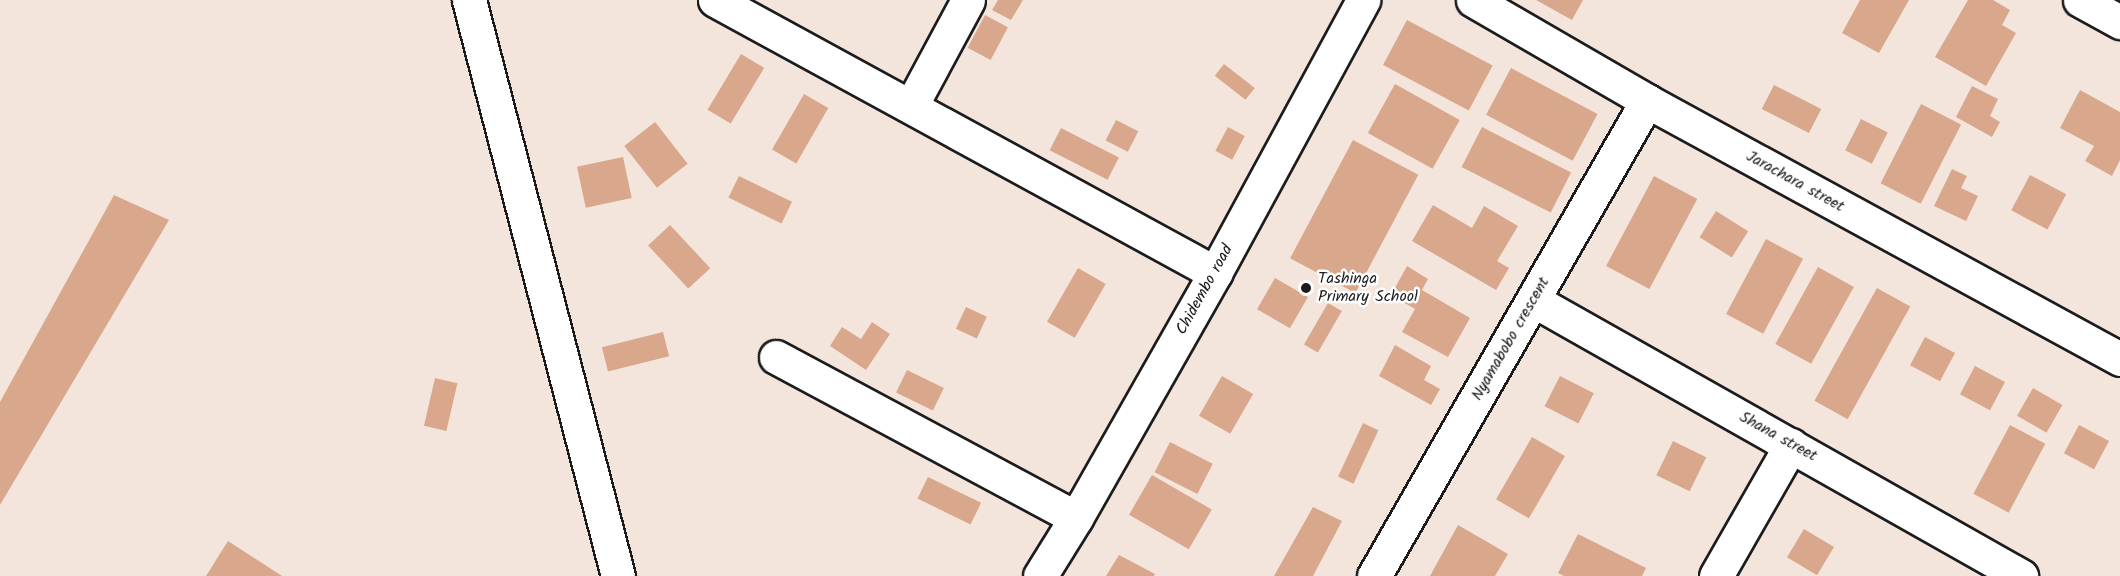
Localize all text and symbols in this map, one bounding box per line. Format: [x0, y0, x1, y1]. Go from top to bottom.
street label: Jarachara street [1743, 147, 1847, 217]
street label: Chidembo road [1172, 242, 1238, 338]
place label: Tashinga Primary School [1318, 269, 1418, 307]
street label: Nyamabobo crescent [1468, 274, 1554, 404]
marker: Tashinga Primary School [1299, 281, 1313, 295]
street label: Shana street [1736, 408, 1820, 466]

